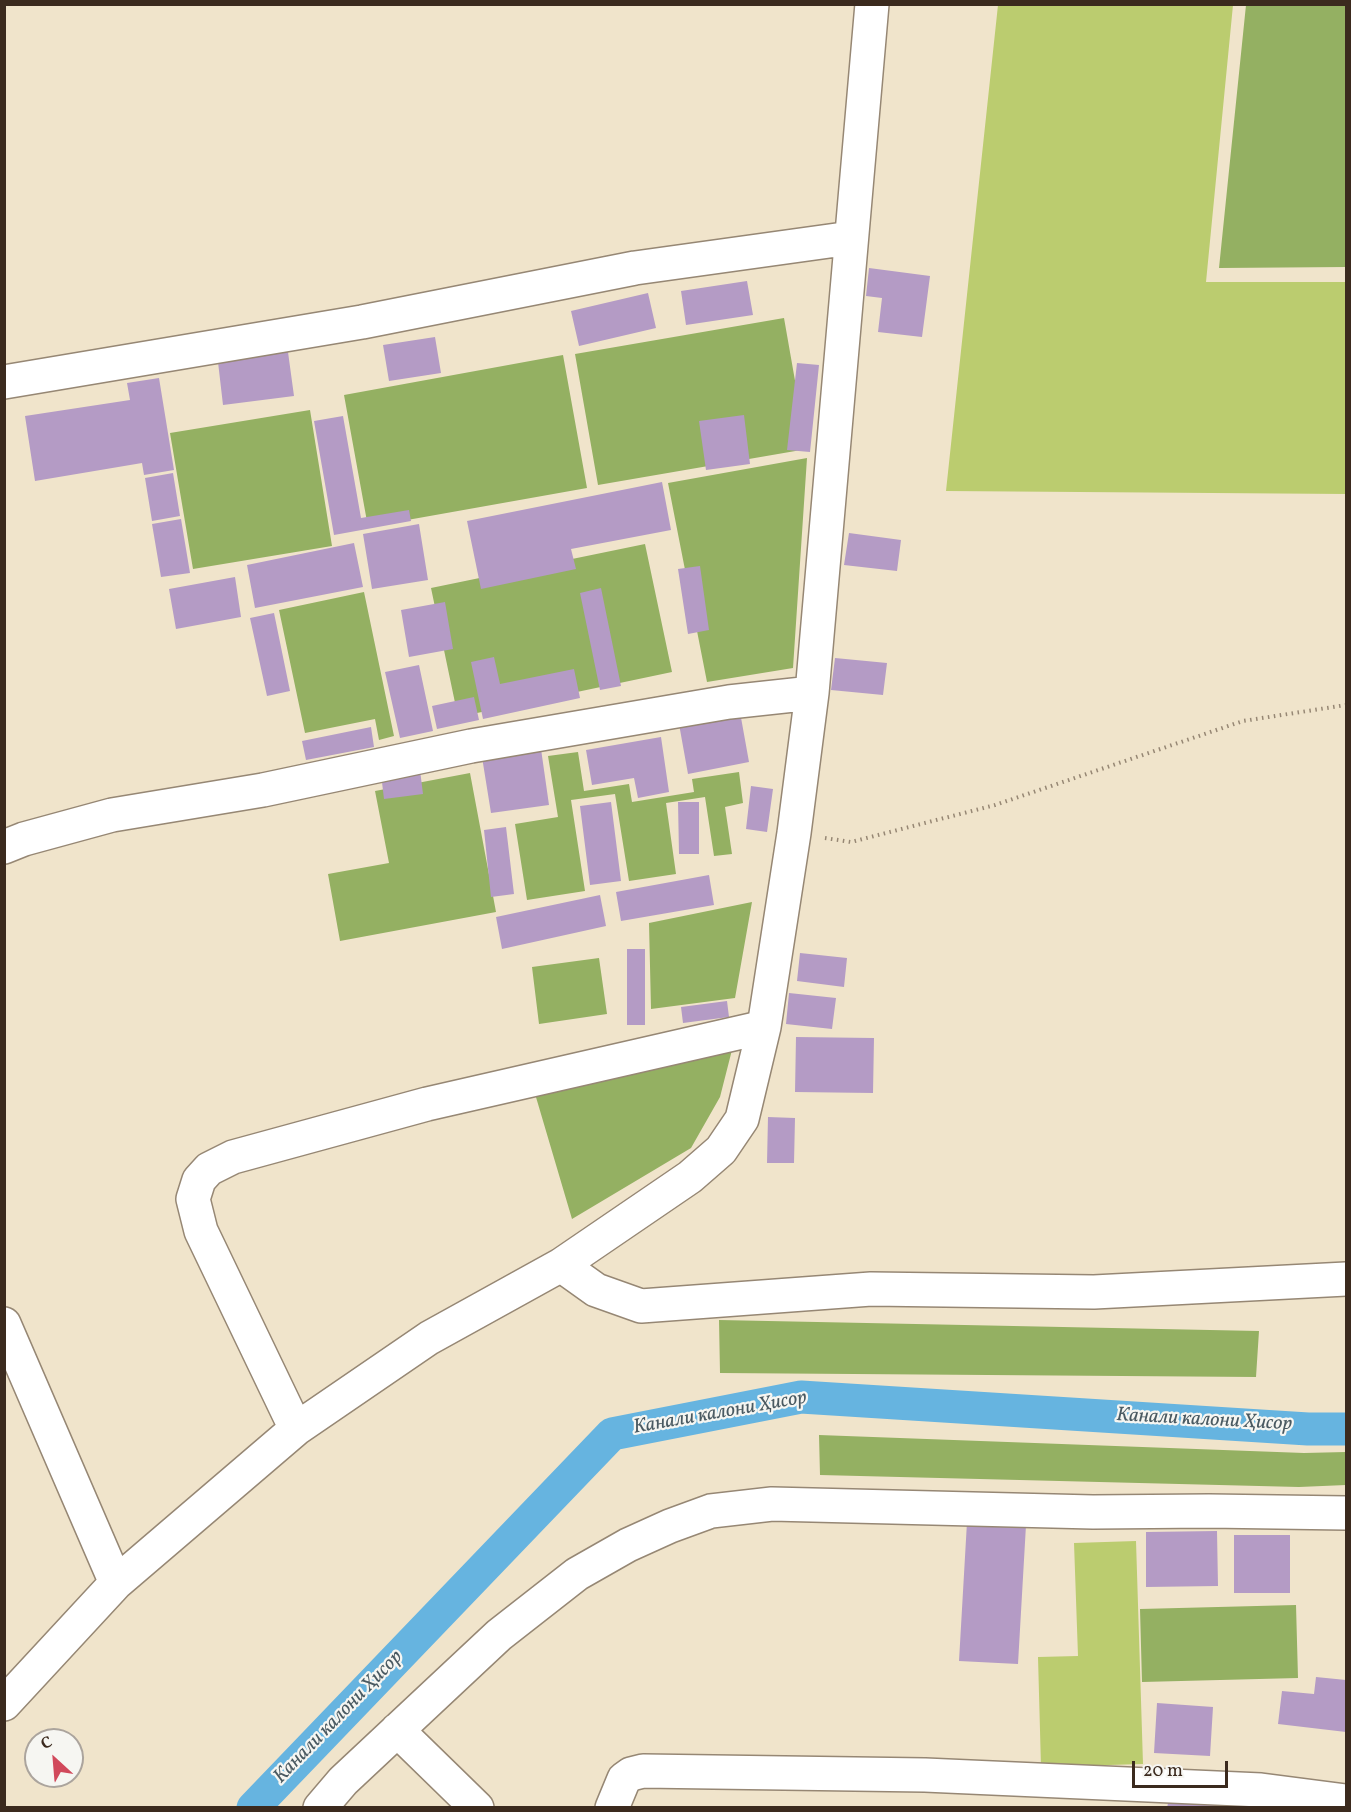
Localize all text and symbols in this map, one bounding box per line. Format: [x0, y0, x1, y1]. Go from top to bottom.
water label: Канали калони Ҳисор [631, 1387, 809, 1441]
water label: Канали калони Ҳисор [1116, 1404, 1292, 1438]
water label: Канали калони Ҳисор [269, 1646, 409, 1790]
north arrow [24, 1728, 84, 1788]
text: С [38, 1731, 56, 1756]
scale bar [1135, 1749, 1231, 1787]
text: 20 m [1143, 1759, 1183, 1784]

